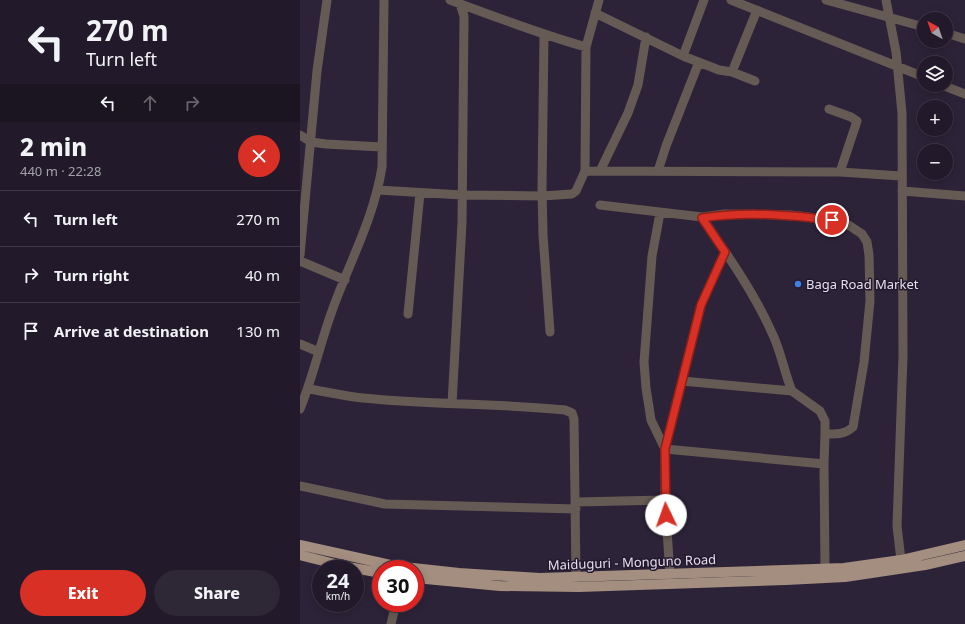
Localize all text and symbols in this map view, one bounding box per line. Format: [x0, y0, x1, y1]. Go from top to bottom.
text: 270 m [86, 11, 169, 49]
north arrow [917, 12, 953, 48]
map controls [917, 12, 953, 180]
icon: left [20, 16, 72, 68]
text: Turn left [86, 47, 157, 71]
button: layers [917, 56, 953, 92]
icon: left [97, 92, 119, 114]
icon: ahead [139, 92, 161, 114]
icon: right [181, 92, 203, 114]
button: + [917, 100, 953, 136]
text: 2 min [20, 130, 87, 163]
button: close [238, 135, 280, 177]
button: − [917, 144, 953, 180]
text: 440 m · 22:28 [20, 162, 101, 180]
pin [815, 203, 849, 237]
icon: left [20, 208, 42, 230]
text: Turn left [54, 209, 118, 229]
text: 270 m [236, 209, 280, 229]
icon: arrive [821, 209, 843, 231]
icon: right [20, 264, 42, 286]
text: Turn right [54, 265, 129, 285]
text: 40 m [245, 265, 280, 285]
place label: Baga Road Market [806, 275, 919, 293]
marker: Baga Road Market [793, 279, 803, 289]
icon: arrive [20, 320, 42, 342]
text: Arrive at destination [54, 321, 209, 341]
text: 130 m [236, 321, 280, 341]
position arrow [645, 494, 687, 536]
street label: Maiduguri - Monguno Road [548, 550, 716, 574]
speed limit sign: 30 [372, 560, 424, 612]
text: 24 [327, 567, 349, 594]
button: Exit [20, 570, 146, 616]
button: Share [154, 570, 280, 616]
text: km/h [326, 589, 350, 603]

